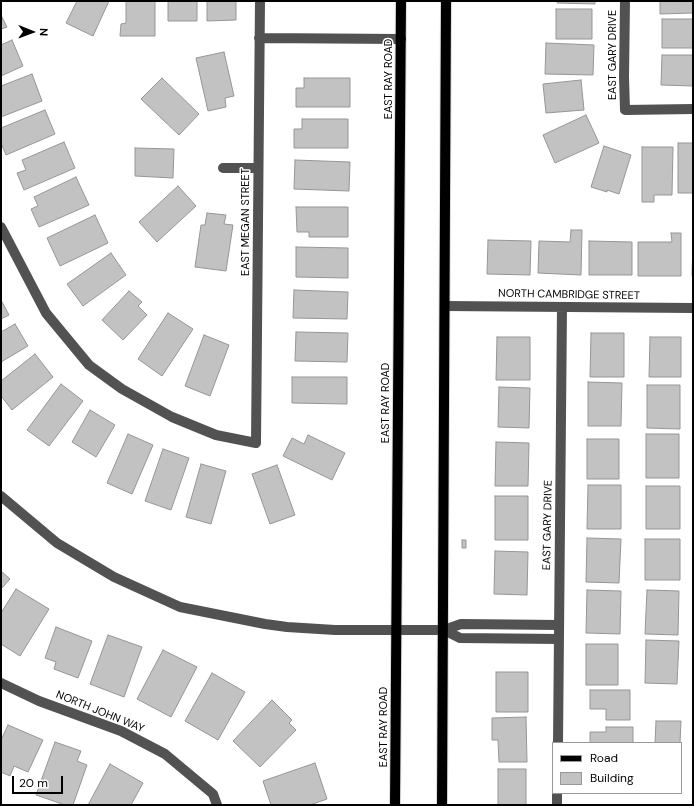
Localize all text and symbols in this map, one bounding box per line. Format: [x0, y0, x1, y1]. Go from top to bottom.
street label: EAST GARY DRIVE [606, 10, 620, 100]
north arrow [12, 12, 52, 52]
text: N [37, 28, 51, 36]
street label: EAST RAY ROAD [382, 39, 396, 119]
street label: EAST MEGAN STREET [239, 168, 253, 276]
street label: NORTH CAMBRIDGE STREET [498, 287, 640, 303]
street label: EAST RAY ROAD [379, 363, 393, 443]
street label: EAST GARY DRIVE [541, 480, 555, 570]
street label: EAST RAY ROAD [377, 687, 391, 767]
street label: NORTH JOHN WAY [54, 688, 146, 736]
legend [552, 742, 682, 794]
text: Road [590, 750, 618, 766]
scale bar [14, 768, 65, 794]
text: Building [590, 770, 634, 786]
text: 20 m [19, 775, 48, 791]

